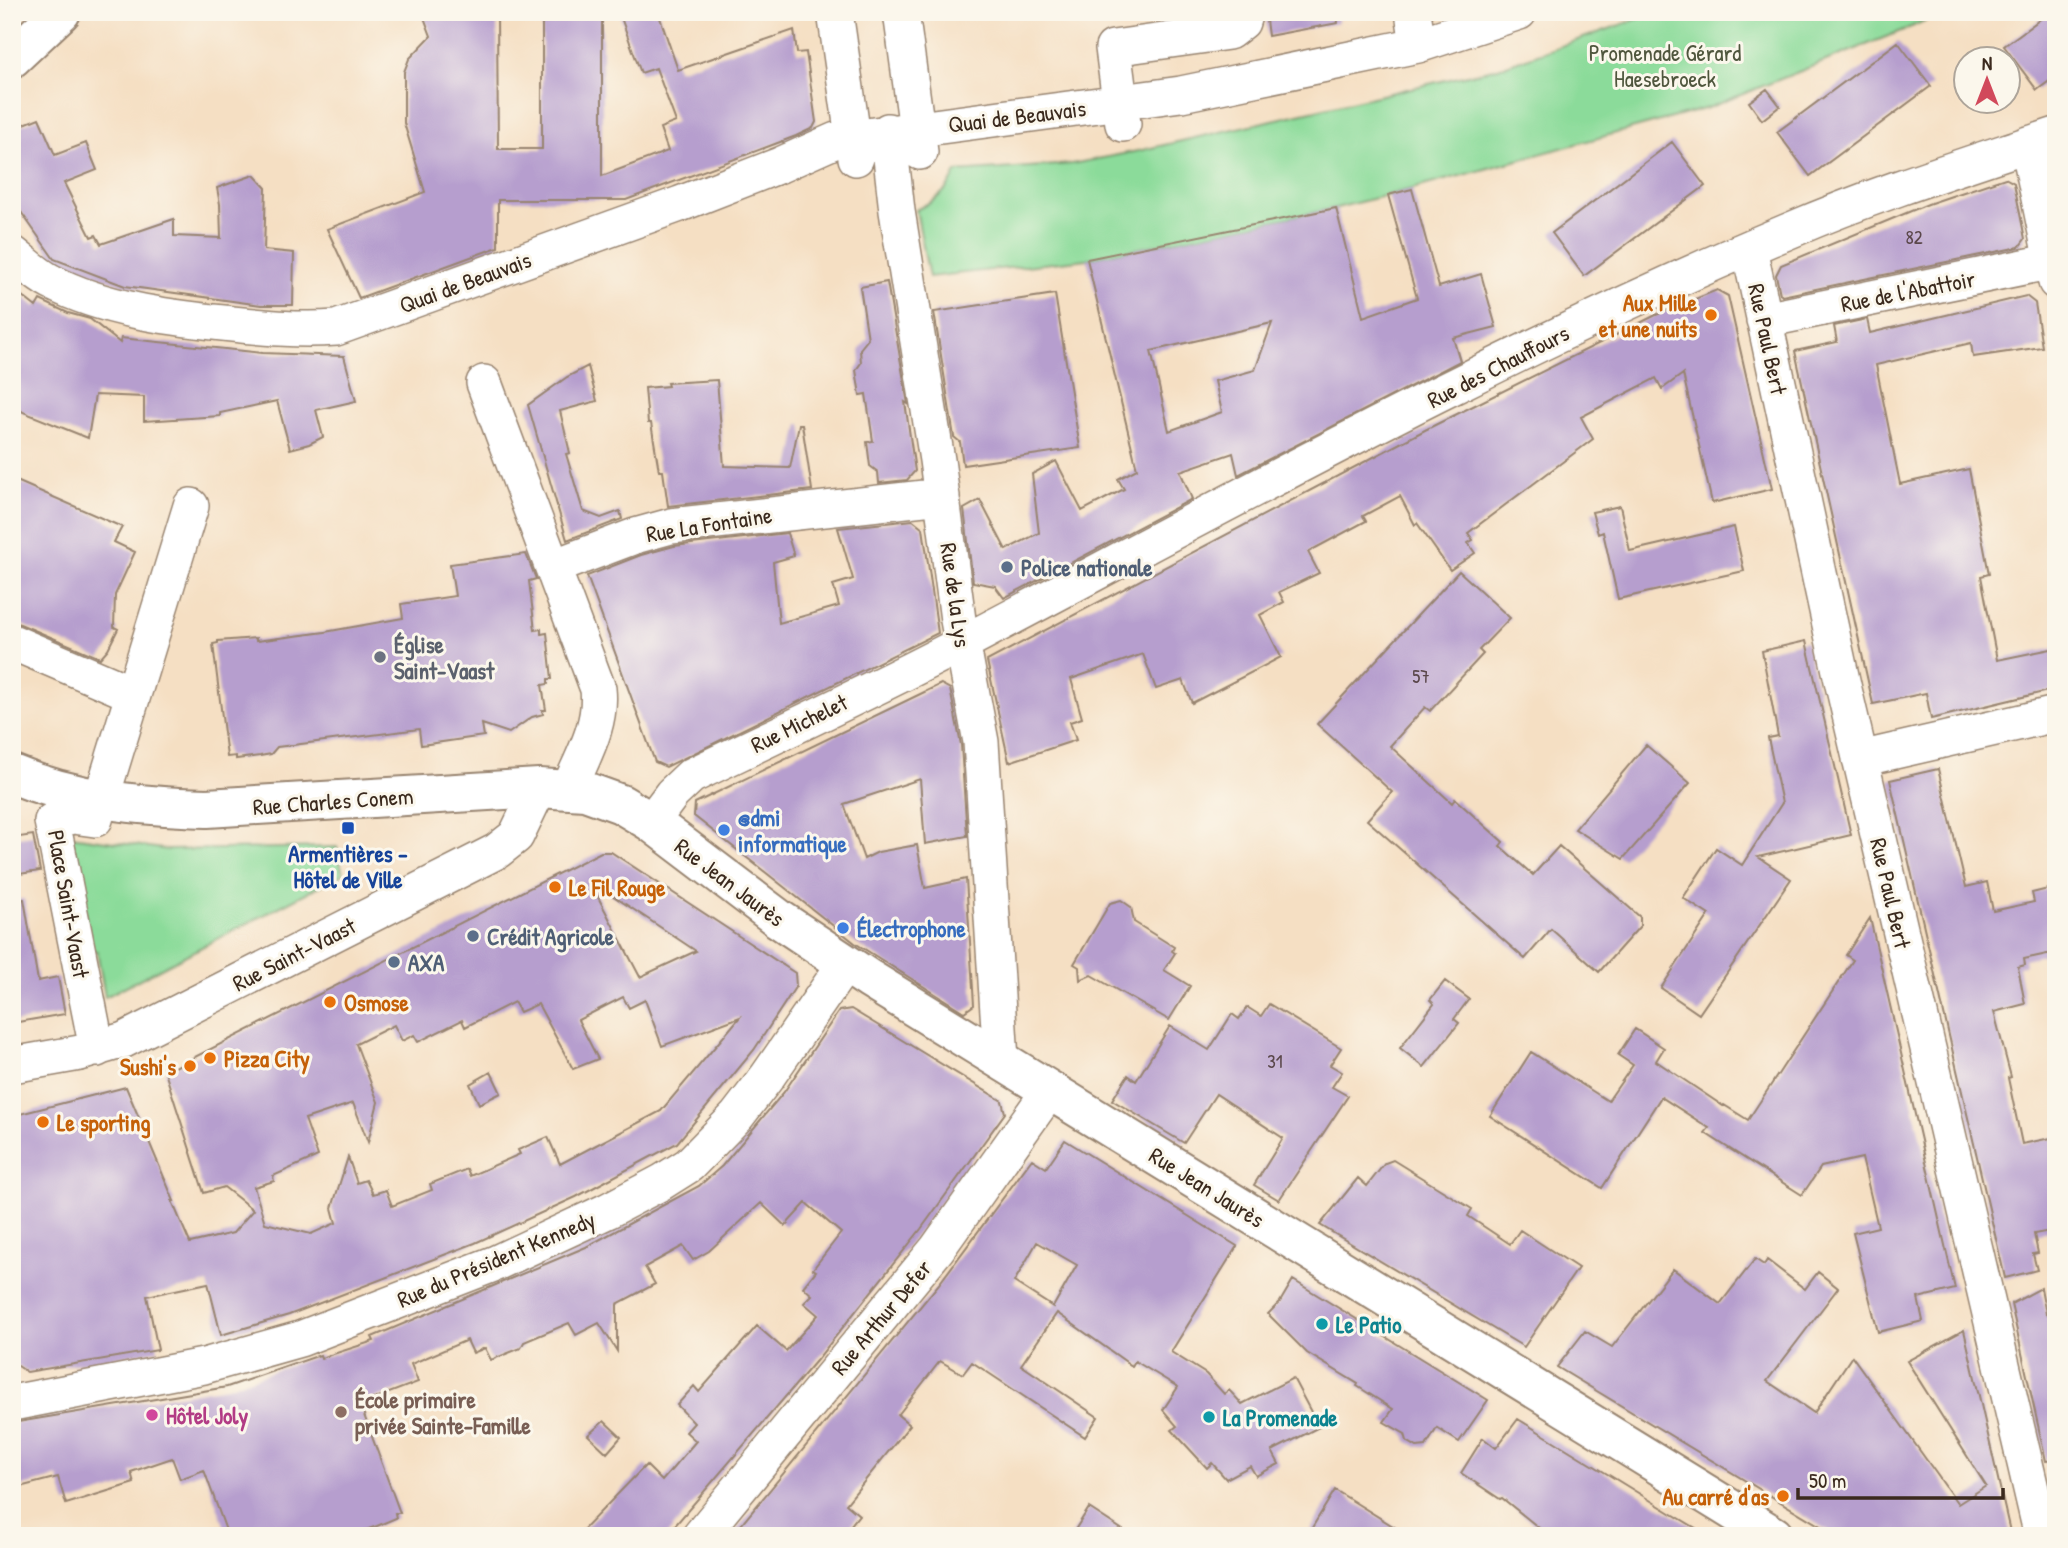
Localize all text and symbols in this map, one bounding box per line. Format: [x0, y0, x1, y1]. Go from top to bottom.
park label: Promenade Gérard Haesebroeck [1589, 37, 1741, 94]
north arrow [1952, 46, 2022, 116]
text: N [1982, 50, 1992, 76]
street label: Quai de Beauvais [946, 92, 1088, 140]
house number: 82 [1905, 224, 1923, 250]
street label: Quai de Beauvais [395, 244, 535, 320]
street label: Rue de l'Abattoir [1838, 263, 1978, 319]
street label: Rue Paul Bert [1741, 281, 1795, 398]
place label: Aux Mille et une nuits [1599, 287, 1698, 344]
marker: Aux Mille et une nuits [1703, 307, 1719, 323]
street label: Rue des Chauffours [1422, 317, 1574, 415]
street label: Rue La Fontaine [644, 499, 774, 549]
street label: Rue de la Lys [933, 541, 979, 649]
place label: Police nationale [1021, 552, 1153, 583]
marker: Police nationale [999, 559, 1015, 575]
place label: Église Saint-Vaast [394, 629, 495, 686]
marker: Église Saint-Vaast [372, 649, 388, 665]
house number: 57 [1412, 663, 1430, 689]
street label: Rue Michelet [746, 686, 853, 760]
street label: Rue Charles Conem [252, 780, 414, 822]
place label: @dmi informatique [738, 802, 847, 860]
marker: Armentières – Hôtel de Ville [340, 820, 356, 836]
marker: @dmi informatique [716, 822, 732, 838]
street label: Place Saint-Vaast [41, 828, 97, 981]
street label: Rue Jean Jaurès [669, 830, 791, 934]
street label: Rue Paul Bert [1863, 835, 1919, 952]
place label: Armentières – Hôtel de Ville [288, 838, 408, 895]
place label: Le Fil Rouge [569, 872, 666, 904]
marker: Le Fil Rouge [547, 879, 563, 895]
street label: Rue Saint-Vaast [227, 909, 362, 998]
place label: Électrophone [857, 913, 967, 945]
marker: Électrophone [835, 920, 851, 936]
place label: Crédit Agricole [487, 921, 615, 953]
marker: Crédit Agricole [465, 928, 481, 944]
place label: AXA [408, 947, 445, 978]
marker: AXA [386, 954, 402, 970]
place label: Osmose [344, 987, 409, 1018]
marker: Osmose [322, 994, 338, 1010]
place label: Pizza City [224, 1043, 310, 1075]
house number: 31 [1267, 1048, 1283, 1074]
marker: Pizza City [202, 1050, 218, 1066]
place label: Sushi's [120, 1051, 176, 1082]
marker: Sushi's [182, 1058, 198, 1074]
place label: Le sporting [57, 1107, 151, 1139]
marker: Le sporting [35, 1114, 51, 1130]
street label: Rue Jean Jaurès [1144, 1139, 1270, 1235]
street label: Rue du Président Kennedy [392, 1203, 600, 1315]
street label: Rue Arthur Defer [824, 1253, 938, 1381]
place label: Le Patio [1336, 1309, 1402, 1340]
marker: Le Patio [1314, 1316, 1330, 1332]
place label: École primaire privée Sainte-Famille [355, 1384, 531, 1442]
place label: Hôtel Joly [166, 1400, 248, 1432]
place label: La Promenade [1223, 1402, 1338, 1433]
marker: École primaire privée Sainte-Famille [333, 1404, 349, 1420]
marker: Hôtel Joly [144, 1407, 160, 1423]
marker: La Promenade [1201, 1409, 1217, 1425]
scale bar [1798, 1457, 2003, 1501]
text: 50 m [1809, 1466, 1846, 1495]
place label: Au carré d'as [1663, 1481, 1769, 1512]
marker: Au carré d'as [1775, 1488, 1791, 1504]

